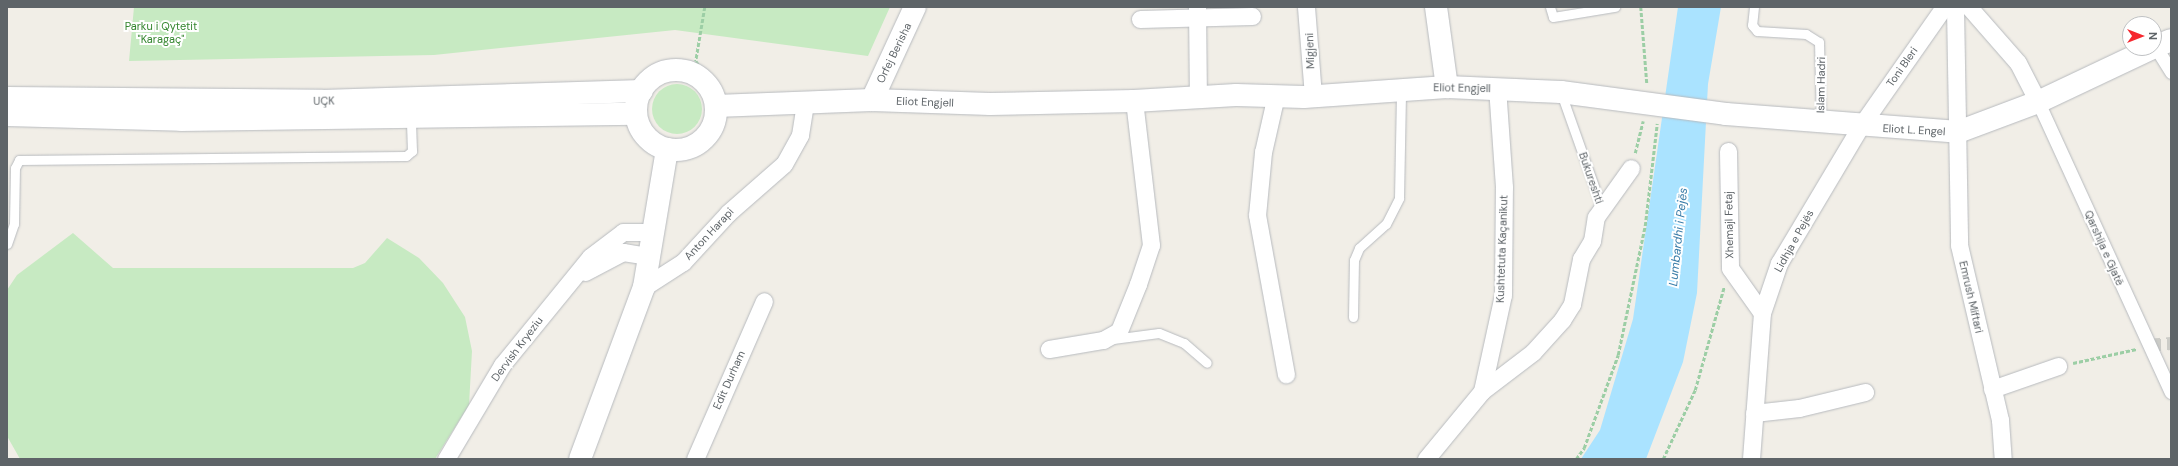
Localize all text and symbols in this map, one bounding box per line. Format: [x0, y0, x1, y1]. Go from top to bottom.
north arrow [2122, 16, 2162, 56]
park label: Parku i Qytetit "Karagaç" [125, 20, 197, 46]
street label: Orfej Berisha [874, 21, 914, 85]
text: N [2146, 32, 2160, 40]
street label: Migjeni [1303, 33, 1317, 69]
street label: Toni Bleri [1884, 45, 1920, 89]
street label: Islam Hadri [1814, 57, 1828, 113]
street label: Eliot Engjell [1433, 81, 1491, 95]
street label: UÇK [313, 94, 335, 108]
street label: Eliot Engjell [896, 94, 954, 110]
street label: Eliot L. Engel [1882, 122, 1946, 138]
street label: Bukureshti [1576, 150, 1606, 206]
water label: Lumbardhi i Pejës [1667, 187, 1691, 287]
street label: Xhemajl Fetaj [1722, 191, 1736, 259]
street label: Kushtetuta Kaçanikut [1494, 195, 1510, 303]
street label: Anton Harapi [681, 205, 737, 263]
street label: Lidhja e Pejës [1771, 208, 1817, 274]
street label: Qarshija e Gjatë [2081, 208, 2127, 288]
street label: Emrush Miftari [1956, 260, 1986, 334]
street label: Dervish Kryeziu [488, 314, 546, 384]
street label: Edit Durham [710, 349, 748, 411]

